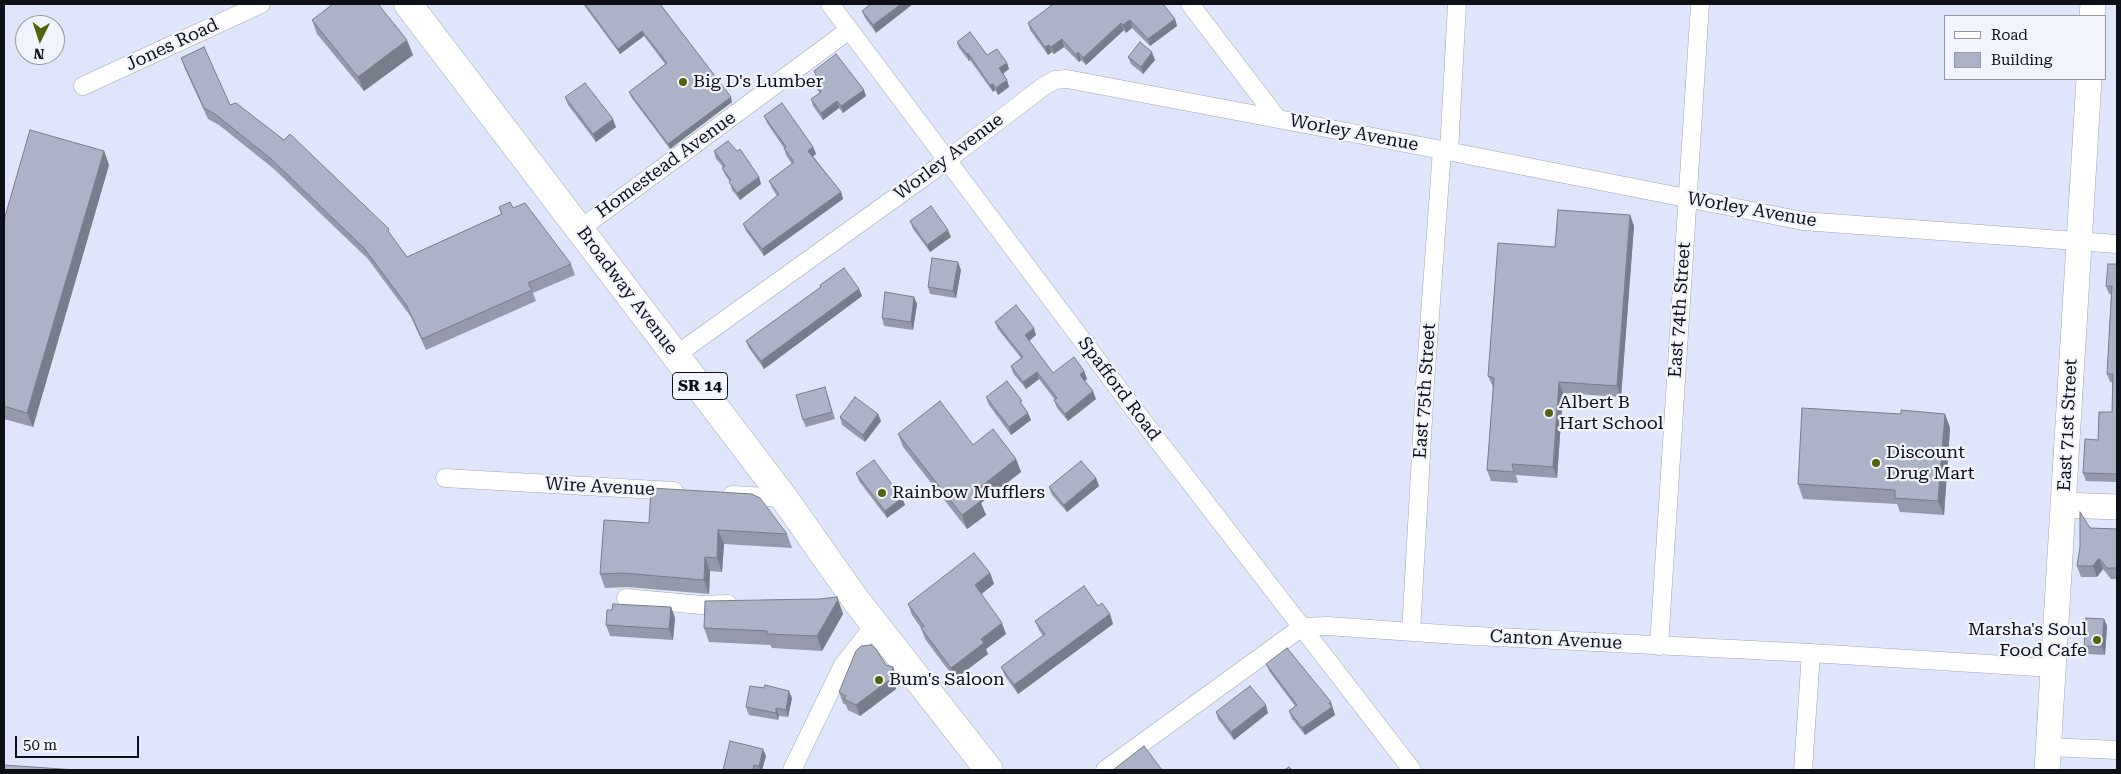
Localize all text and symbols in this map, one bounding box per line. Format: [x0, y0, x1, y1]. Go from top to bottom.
street label: Jones Road [122, 14, 222, 76]
north arrow [15, 15, 65, 65]
legend [1944, 15, 2106, 80]
text: Road [1991, 26, 2028, 44]
text: N [33, 46, 45, 62]
text: Building [1991, 51, 2052, 69]
place label: Big D's Lumber [693, 71, 823, 93]
marker: Big D's Lumber [677, 76, 689, 88]
street label: Homestead Avenue [592, 107, 740, 223]
street label: Worley Avenue [890, 109, 1008, 205]
street label: Worley Avenue [1288, 110, 1420, 156]
street label: Worley Avenue [1686, 188, 1818, 232]
street label: Broadway Avenue [572, 223, 682, 359]
street label: East 74th Street [1664, 241, 1696, 379]
street label: East 75th Street [1409, 322, 1441, 460]
street label: Spafford Road [1073, 333, 1165, 445]
street label: East 71st Street [2054, 358, 2082, 492]
road number: SR 14 [672, 372, 728, 400]
place label: Albert B Hart School [1559, 392, 1663, 434]
marker: Albert B Hart School [1543, 407, 1555, 419]
place label: Discount Drug Mart [1886, 442, 1974, 484]
marker: Discount Drug Mart [1870, 457, 1882, 469]
street label: Wire Avenue [544, 473, 656, 501]
place label: Rainbow Mufflers [892, 482, 1045, 504]
marker: Rainbow Mufflers [876, 487, 888, 499]
place label: Marsha's Soul Food Cafe [1968, 619, 2087, 662]
street label: Canton Avenue [1489, 626, 1623, 654]
marker: Marsha's Soul Food Cafe [2091, 634, 2103, 646]
place label: Bum's Saloon [889, 669, 1005, 691]
marker: Bum's Saloon [873, 674, 885, 686]
scale bar [18, 726, 141, 758]
text: 50 m [23, 736, 57, 754]

